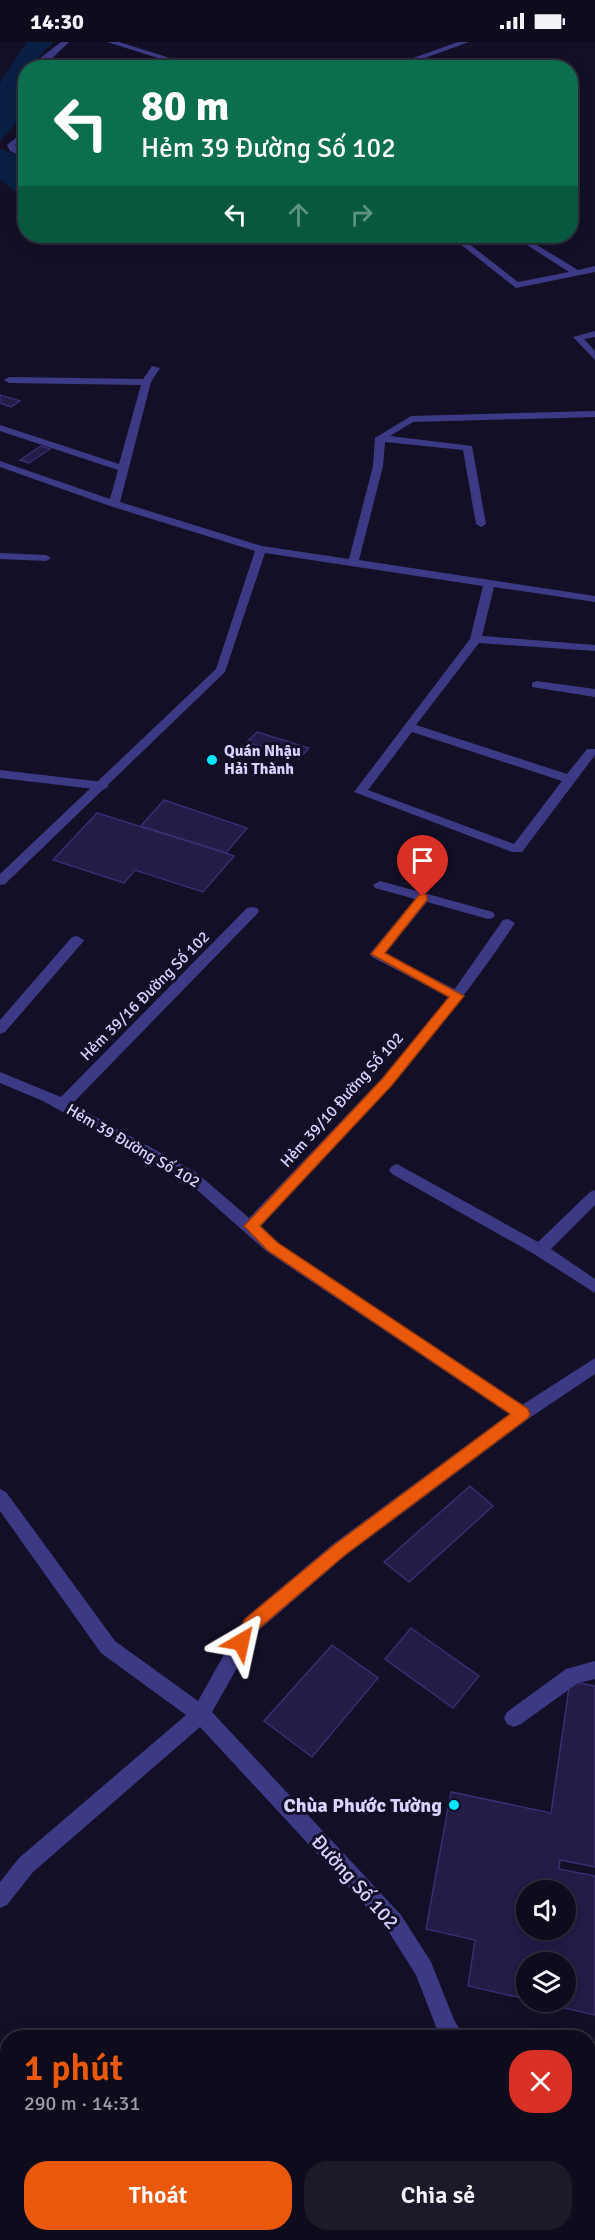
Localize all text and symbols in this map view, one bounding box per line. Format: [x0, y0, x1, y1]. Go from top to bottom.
text: 14:30 [30, 8, 84, 35]
text: 80 m [141, 81, 230, 132]
icon: left [42, 84, 120, 162]
text: Hẻm 39 Đường Số 102 [141, 132, 396, 165]
icon: left [219, 198, 252, 231]
icon: ahead [282, 198, 315, 231]
icon: right [345, 198, 378, 231]
place label: Quán Nhậu Hải Thành [224, 741, 301, 779]
marker: Quán Nhậu Hải Thành [205, 753, 219, 767]
pin [397, 835, 448, 897]
icon: arrive [406, 844, 439, 877]
street label: Hẻm 39/16 Đường Số 102 [76, 927, 214, 1065]
street label: Hẻm 39/10 Đường Số 102 [276, 1028, 408, 1172]
street label: Hẻm 39 Đường Số 102 [63, 1100, 203, 1192]
position arrow [209, 1610, 273, 1674]
place label: Chùa Phước Tường [283, 1793, 442, 1818]
marker: Chùa Phước Tường [447, 1798, 461, 1812]
street label: Đường Số 102 [306, 1829, 404, 1935]
map controls [516, 1880, 576, 2012]
button: sound [516, 1880, 576, 1940]
button: layers [516, 1952, 576, 2012]
text: 1 phút [24, 2046, 123, 2091]
button: close [509, 2050, 572, 2113]
text: 290 m · 14:31 [24, 2091, 140, 2116]
button: Thoát [24, 2161, 292, 2230]
button: Chia sẻ [304, 2161, 572, 2230]

